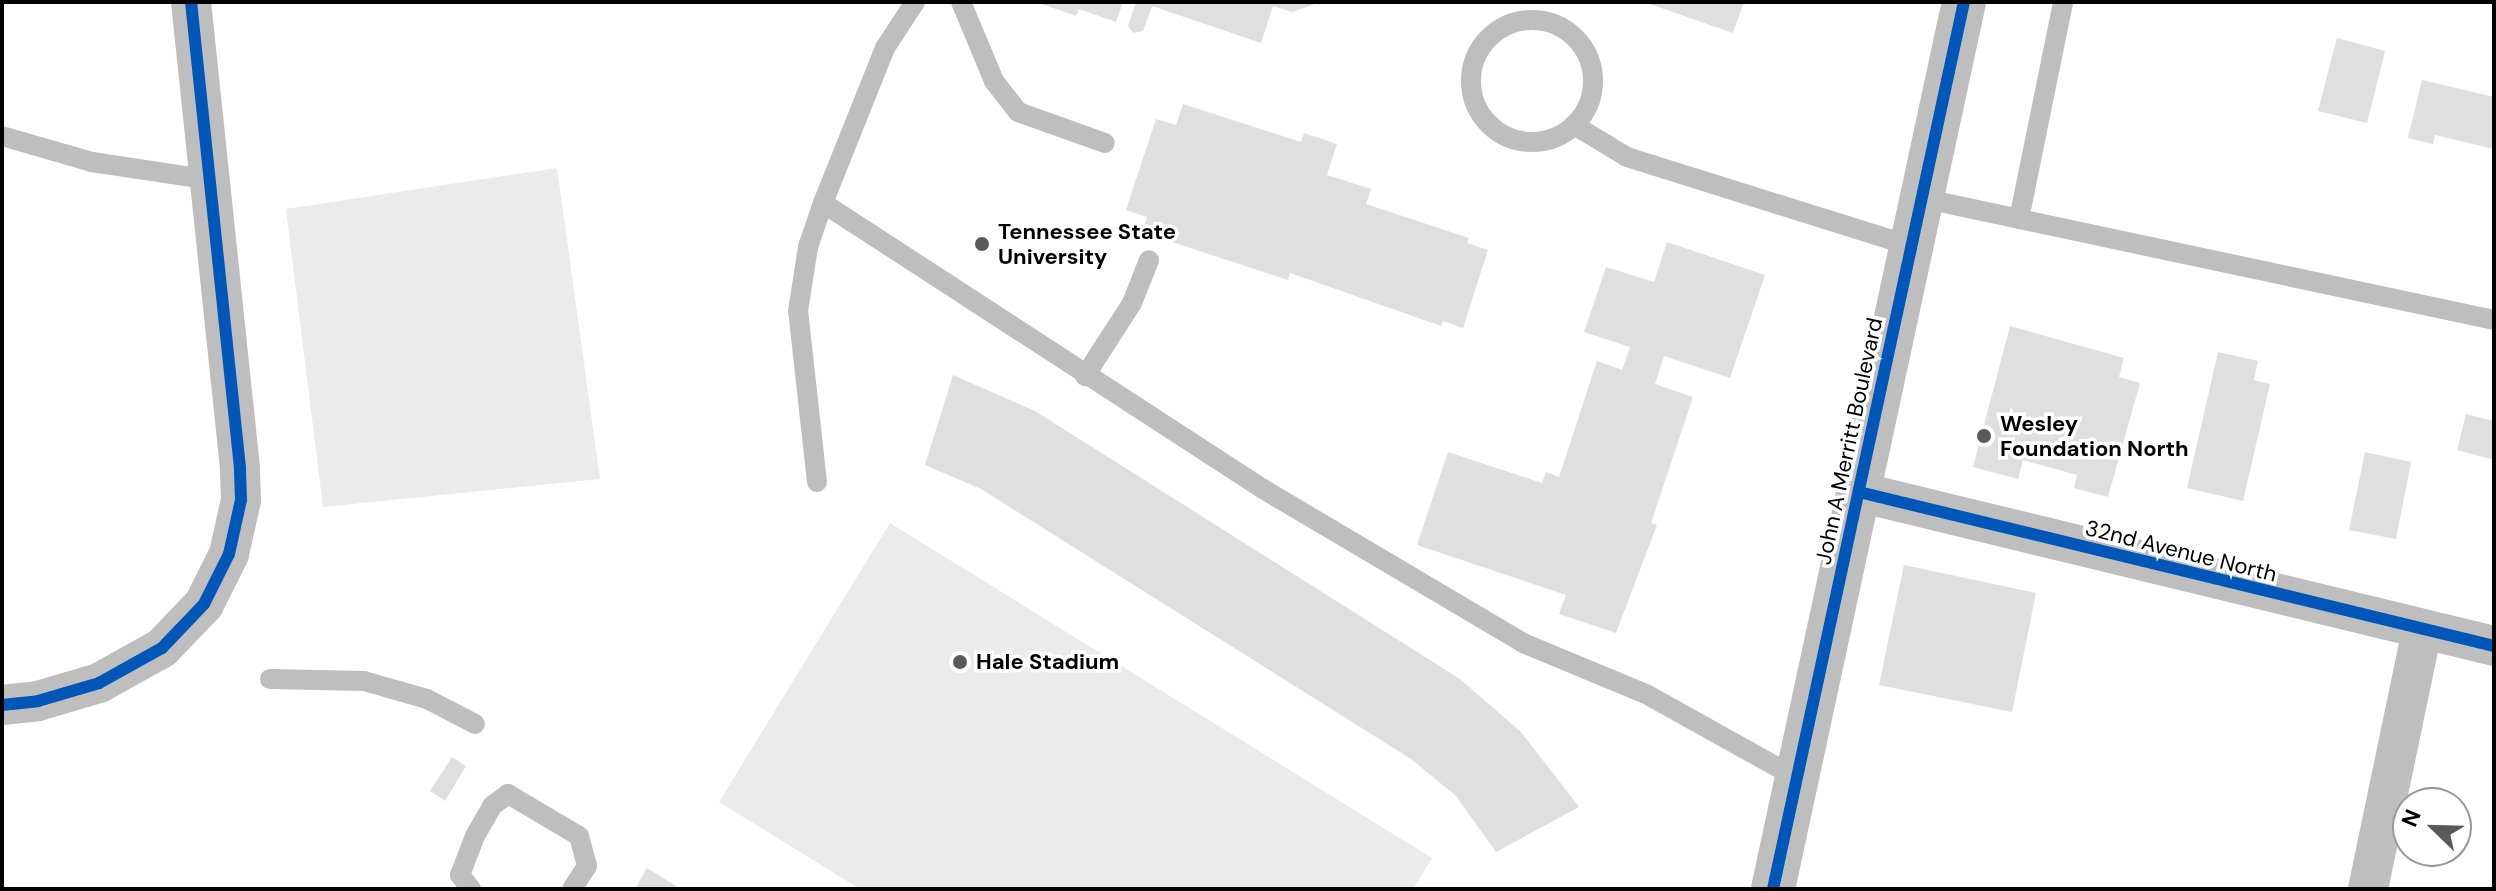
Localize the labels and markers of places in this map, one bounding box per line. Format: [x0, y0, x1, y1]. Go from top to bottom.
place label: Tennessee State University [998, 218, 1176, 270]
marker: Tennessee State University [973, 235, 991, 253]
place label: Wesley Foundation North [2000, 410, 2189, 462]
marker: Wesley Foundation North [1975, 427, 1993, 445]
place label: Hale Stadium [976, 649, 1119, 675]
marker: Hale Stadium [951, 653, 969, 671]

